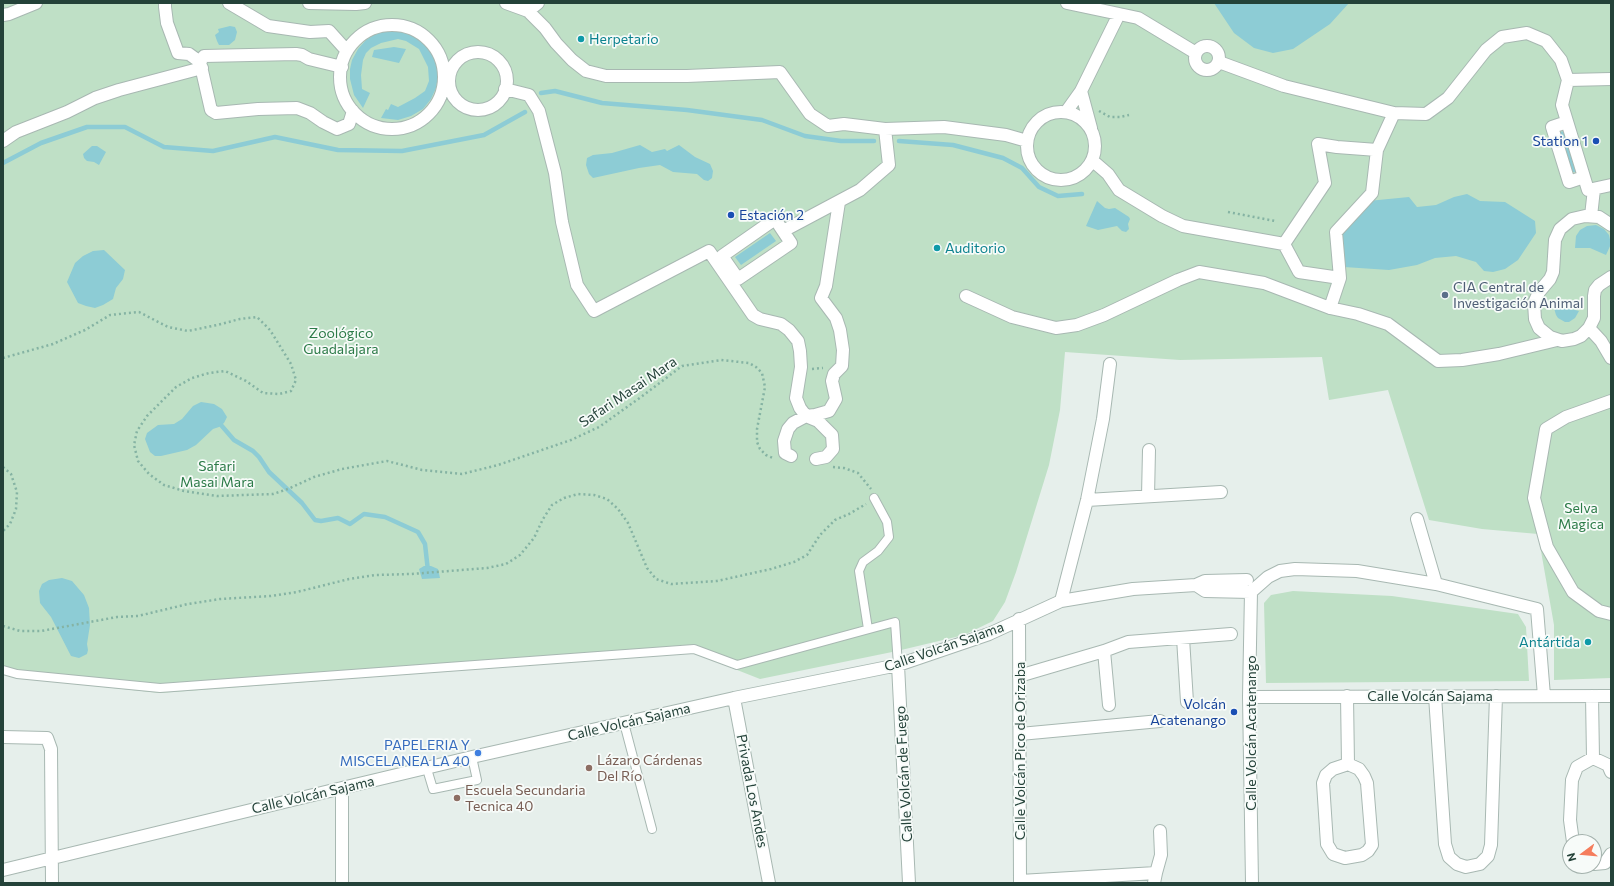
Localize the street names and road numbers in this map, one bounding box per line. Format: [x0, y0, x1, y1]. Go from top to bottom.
street label: Safari Masai Mara [576, 353, 680, 431]
street label: Calle Volcán Sajama [882, 619, 1006, 675]
street label: Calle Volcán Acatenango [1243, 655, 1259, 811]
street label: Calle Volcán Pico de Orizaba [1012, 662, 1028, 840]
street label: Calle Volcán Sajama [1367, 688, 1493, 704]
street label: Calle Volcán Sajama [566, 700, 692, 744]
street label: Calle Volcán de Fuego [892, 705, 916, 843]
street label: Privada Los Andes [733, 733, 771, 849]
street label: Calle Volcán Sajama [250, 773, 376, 817]

